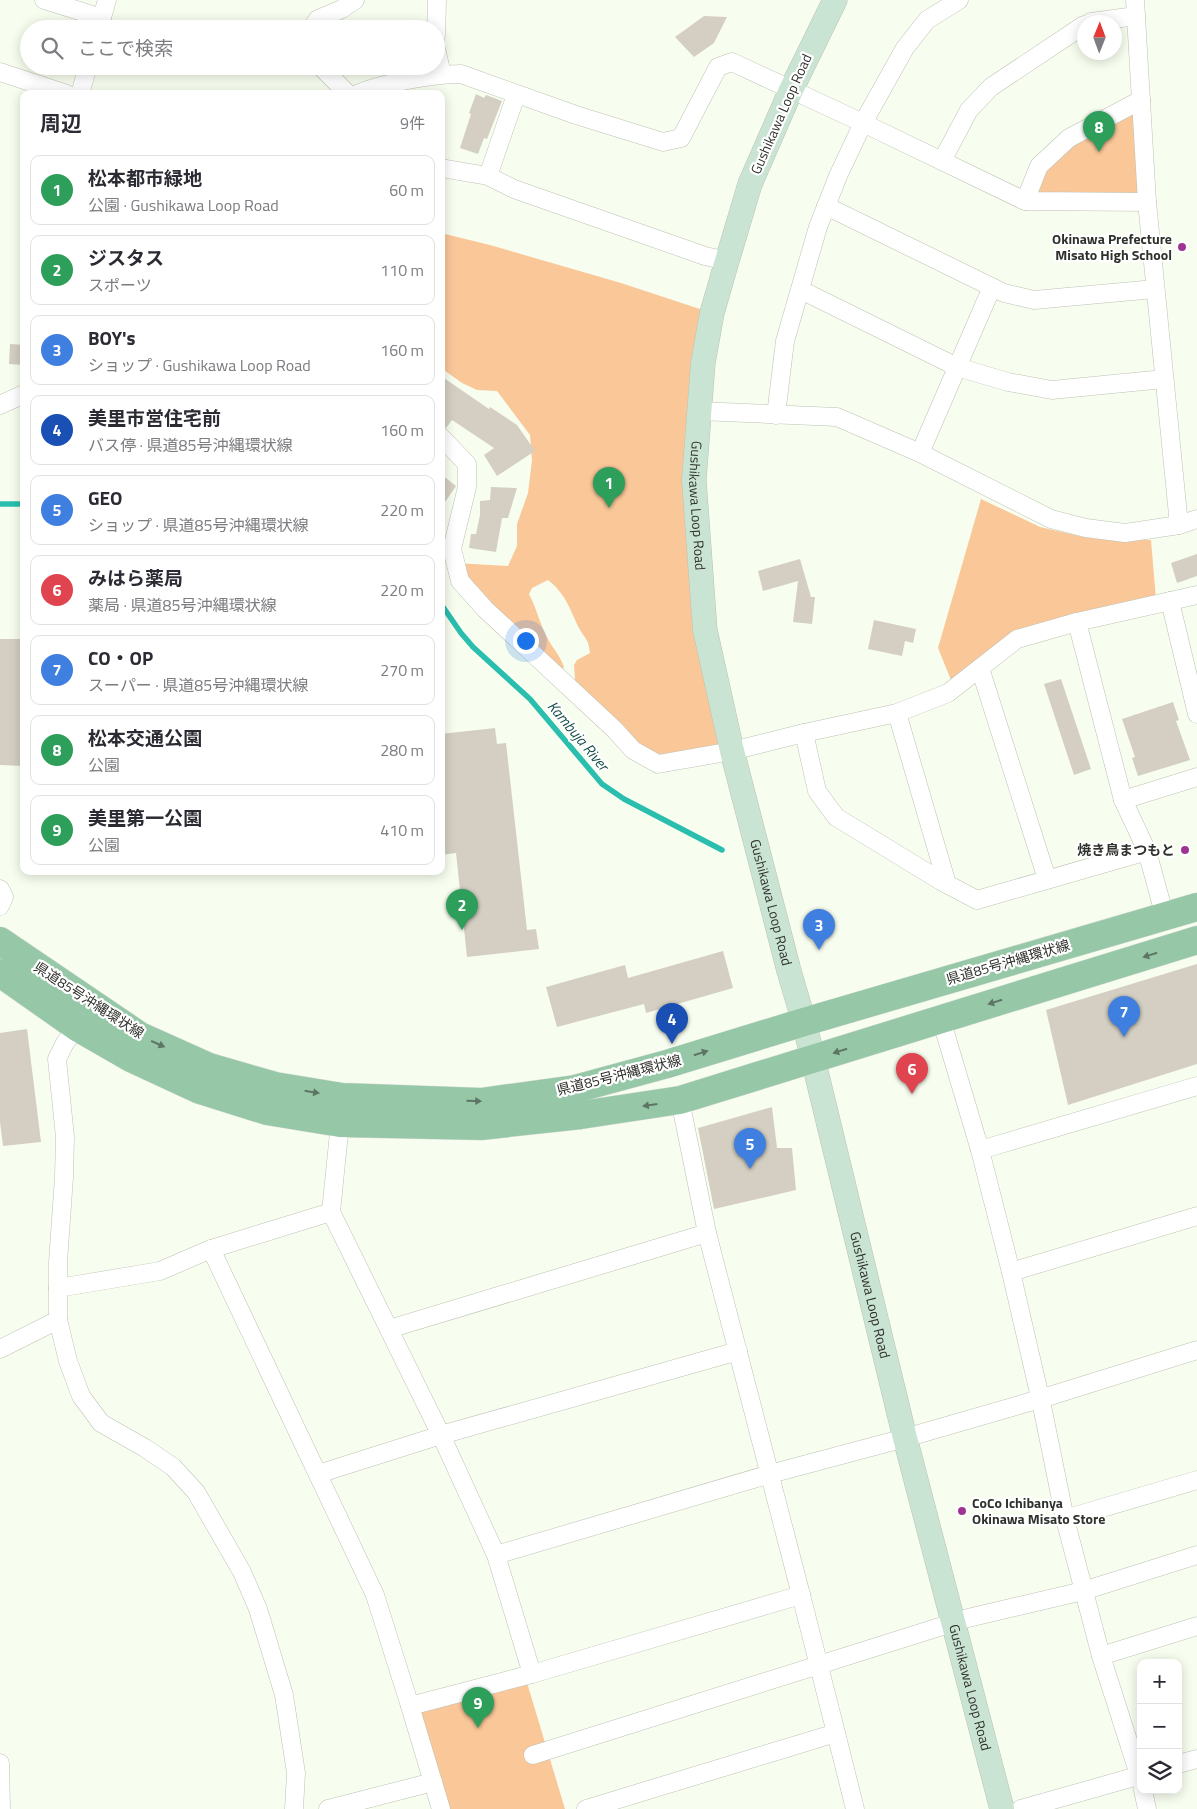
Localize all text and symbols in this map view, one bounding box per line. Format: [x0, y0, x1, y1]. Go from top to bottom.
north arrow [1077, 15, 1122, 60]
search box [20, 20, 445, 75]
text: ここで検索 [78, 33, 173, 62]
icon: search [38, 34, 66, 62]
street label: Gushikawa Loop Road [745, 50, 817, 177]
text: 周辺 [40, 107, 82, 139]
text: 9件 [400, 111, 425, 135]
pin: 8 [1083, 111, 1115, 152]
text: 松本都市緑地 [88, 163, 202, 192]
text: 1 [53, 178, 61, 202]
text: 60 m [389, 178, 424, 202]
text: 公園 · Gushikawa Loop Road [88, 193, 279, 217]
place label: Okinawa Prefecture Misato High School [1052, 228, 1172, 265]
marker: Okinawa Prefecture Misato High School [1176, 241, 1188, 253]
text: ジスタス [88, 243, 164, 272]
text: 2 [53, 258, 61, 282]
text: 110 m [380, 258, 424, 282]
text: スポーツ [88, 273, 152, 297]
text: BOY's [88, 323, 136, 352]
text: 3 [53, 338, 61, 362]
text: 160 m [380, 338, 424, 362]
text: ショップ · Gushikawa Loop Road [88, 353, 311, 377]
text: 美里市営住宅前 [88, 403, 221, 432]
text: 4 [53, 418, 61, 442]
text: 160 m [380, 418, 424, 442]
text: バス停 · 県道85号沖縄環状線 [88, 433, 292, 457]
street label: Gushikawa Loop Road [684, 440, 712, 571]
pin: 1 [593, 467, 625, 508]
text: GEO [88, 483, 122, 512]
text: 5 [53, 498, 61, 522]
text: 220 m [380, 498, 424, 522]
text: ショップ · 県道85号沖縄環状線 [88, 513, 308, 537]
text: みはら薬局 [88, 563, 183, 592]
text: 6 [53, 578, 61, 602]
text: 220 m [380, 578, 424, 602]
text: 薬局 · 県道85号沖縄環状線 [88, 593, 276, 617]
your location [513, 628, 539, 654]
text: CO・OP [88, 643, 153, 672]
text: 7 [53, 658, 61, 682]
text: 270 m [380, 658, 424, 682]
text: スーパー · 県道85号沖縄環状線 [88, 673, 308, 697]
water label: Kambuja River [542, 696, 616, 777]
text: 松本交通公園 [88, 723, 202, 752]
text: 8 [53, 738, 61, 762]
text: 280 m [380, 738, 424, 762]
text: 公園 [88, 753, 120, 777]
text: 美里第一公園 [88, 803, 202, 832]
text: 9 [53, 818, 61, 842]
text: 410 m [380, 818, 424, 842]
text: 公園 [88, 833, 120, 857]
street label: Gushikawa Loop Road [745, 837, 798, 968]
place label: 焼き鳥まつもと [1077, 839, 1175, 860]
marker: 焼き鳥まつもと [1179, 844, 1191, 856]
pin: 2 [446, 889, 478, 930]
pin: 3 [803, 909, 835, 950]
street label: 県道85号沖縄環状線 [944, 934, 1072, 989]
one-way arrow [1143, 951, 1158, 959]
street label: 県道85号沖縄環状線 [30, 956, 149, 1043]
pin: 7 [1108, 996, 1140, 1037]
one-way arrow [987, 999, 1002, 1007]
pin: 4 [656, 1003, 688, 1044]
one-way arrow [151, 1040, 165, 1048]
one-way arrow [832, 1047, 847, 1055]
street label: 県道85号沖縄環状線 [554, 1049, 683, 1100]
one-way arrow [694, 1049, 709, 1057]
pin: 6 [896, 1053, 928, 1094]
one-way arrow [305, 1088, 321, 1096]
one-way arrow [467, 1097, 483, 1105]
one-way arrow [642, 1101, 658, 1109]
pin: 5 [734, 1128, 766, 1169]
street label: Gushikawa Loop Road [845, 1229, 896, 1360]
place label: CoCo Ichibanya Okinawa Misato Store [972, 1492, 1105, 1529]
marker: CoCo Ichibanya Okinawa Misato Store [956, 1505, 968, 1517]
street label: Gushikawa Loop Road [944, 1622, 997, 1753]
map controls [1137, 1659, 1182, 1794]
button: + [1137, 1659, 1182, 1704]
pin: 9 [462, 1687, 494, 1728]
button: − [1137, 1704, 1182, 1749]
button: layers [1137, 1749, 1182, 1794]

